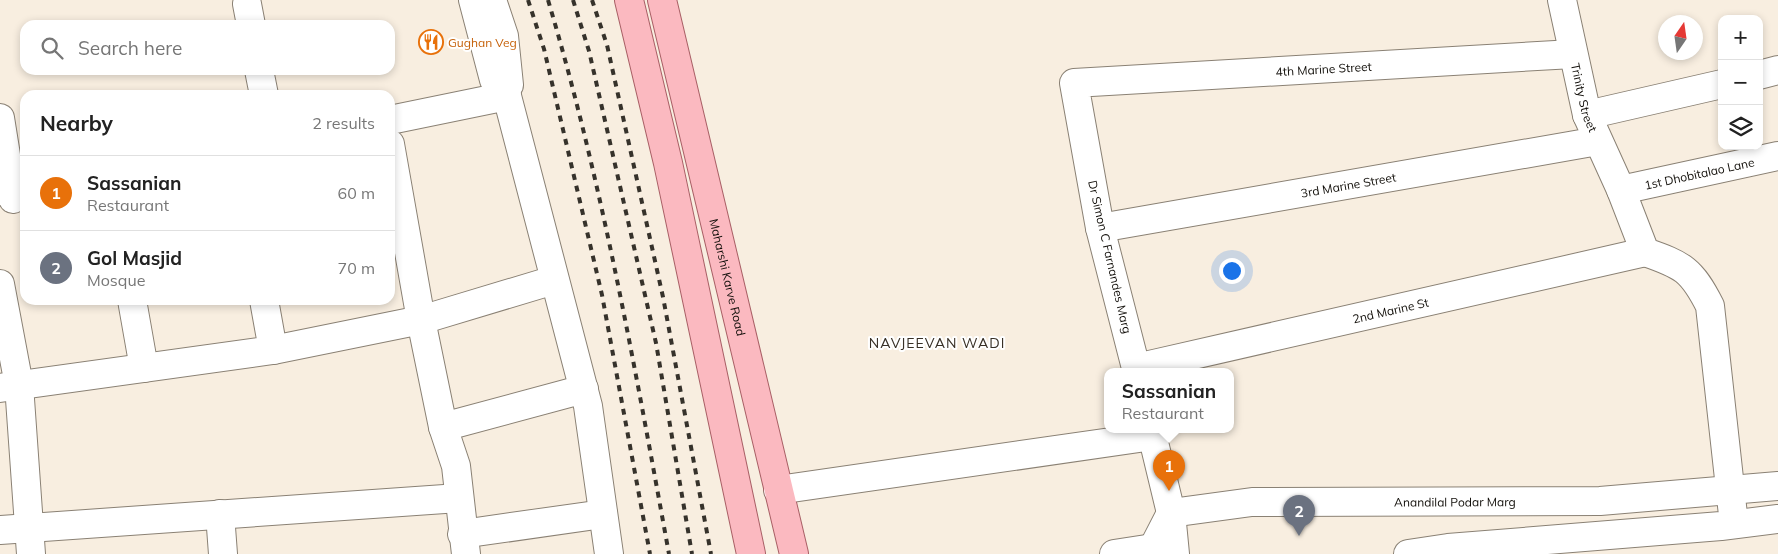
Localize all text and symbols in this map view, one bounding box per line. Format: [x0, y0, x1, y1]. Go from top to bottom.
north arrow [1658, 15, 1703, 60]
map controls [1718, 15, 1763, 150]
button: + [1718, 15, 1763, 60]
search box [20, 20, 395, 75]
restaurant icon: Gughan Veg [418, 29, 444, 55]
icon: search [38, 34, 66, 62]
place label: Gughan Veg [448, 35, 517, 50]
text: Search here [78, 36, 182, 60]
street label: 4th Marine Street [1275, 58, 1372, 79]
button: − [1718, 60, 1763, 105]
street label: Trinity Street [1568, 62, 1601, 134]
button: layers [1718, 105, 1763, 150]
text: Nearby [40, 110, 113, 136]
text: 2 results [312, 113, 375, 133]
street label: 1st Dhobitalao Lane [1643, 154, 1756, 192]
street label: 3rd Marine Street [1299, 169, 1397, 200]
text: Sassanian [87, 171, 182, 195]
street label: Dr Simon C Farnandes Marg [1085, 179, 1135, 335]
text: 1 [51, 183, 61, 203]
text: 60 m [338, 183, 375, 203]
text: Restaurant [87, 195, 169, 215]
street label: Maharshi Karve Road [707, 217, 749, 337]
text: Gol Masjid [87, 246, 182, 270]
text: 2 [51, 258, 61, 278]
text: 70 m [338, 258, 375, 278]
your location [1219, 258, 1245, 284]
text: Mosque [87, 270, 145, 290]
street label: 2nd Marine St [1351, 294, 1430, 326]
district label: NAVJEEVAN WADI [869, 334, 1005, 352]
popup [1104, 368, 1234, 433]
text: Sassanian [1122, 379, 1216, 403]
text: Restaurant [1122, 403, 1204, 423]
pin: 1 [1153, 450, 1185, 491]
street label: Anandilal Podar Marg [1394, 494, 1516, 509]
pin: 2 [1283, 495, 1315, 536]

